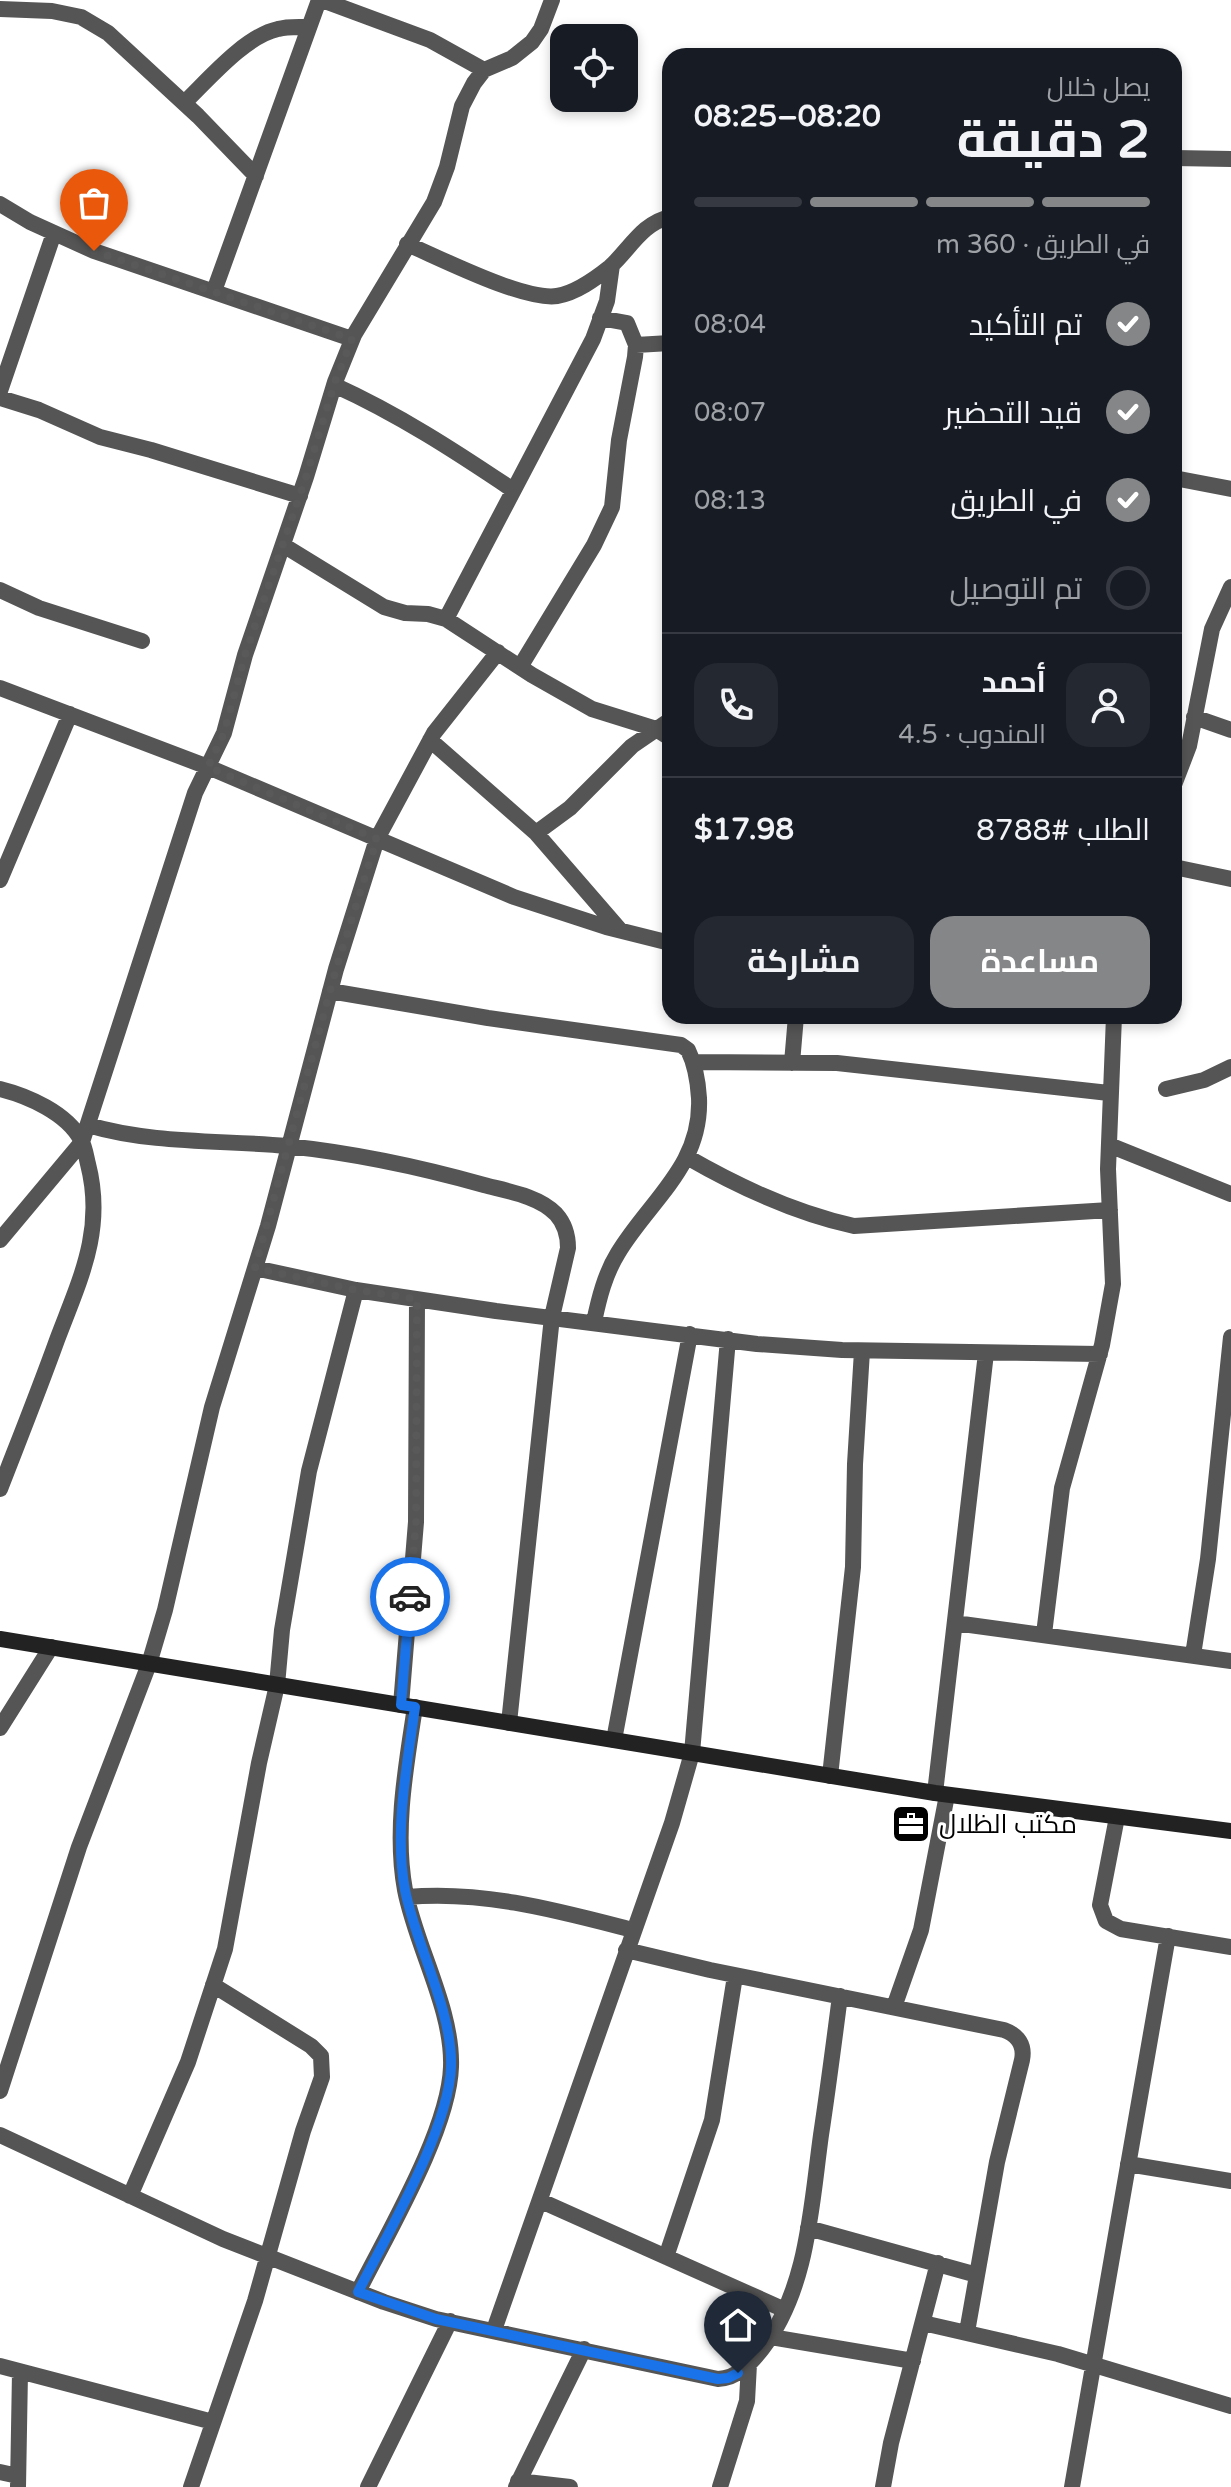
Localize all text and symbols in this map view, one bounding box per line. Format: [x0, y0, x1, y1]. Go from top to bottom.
map controls [550, 24, 638, 112]
button: locate [550, 24, 638, 112]
text: يصل خلال [1047, 72, 1150, 103]
text: 08:20–08:25 [694, 98, 881, 135]
text: 2 دقيقة [957, 109, 1150, 172]
pin [60, 169, 128, 251]
icon: bag [72, 181, 116, 225]
text: في الطريق · 360 m [936, 229, 1150, 260]
icon: check [1106, 302, 1150, 346]
text: تم التأكيد [969, 307, 1082, 344]
text: 08:04 [694, 309, 766, 340]
icon: check [1106, 390, 1150, 434]
text: قيد التحضير [944, 395, 1082, 432]
text: 08:07 [694, 397, 766, 428]
icon: check [1106, 478, 1150, 522]
text: في الطريق [950, 483, 1082, 520]
text: 08:13 [694, 485, 766, 516]
text: تم التوصيل [950, 571, 1082, 608]
button: phone [694, 663, 778, 747]
button: person [1066, 663, 1150, 747]
text: أحمد [982, 664, 1046, 701]
text: المندوب · 4.5 [898, 719, 1046, 750]
text: $17.98 [694, 811, 794, 848]
text: الطلب #8788 [976, 812, 1150, 849]
button: مشاركة [694, 916, 914, 1008]
button: مساعدة [930, 916, 1150, 1008]
courier [370, 1557, 450, 1637]
icon: car [388, 1575, 432, 1619]
office icon: مكتب الظلال [890, 1803, 932, 1845]
place label: مكتب الظلال [939, 1809, 1077, 1840]
pin [704, 2291, 772, 2373]
icon: home [716, 2303, 760, 2347]

